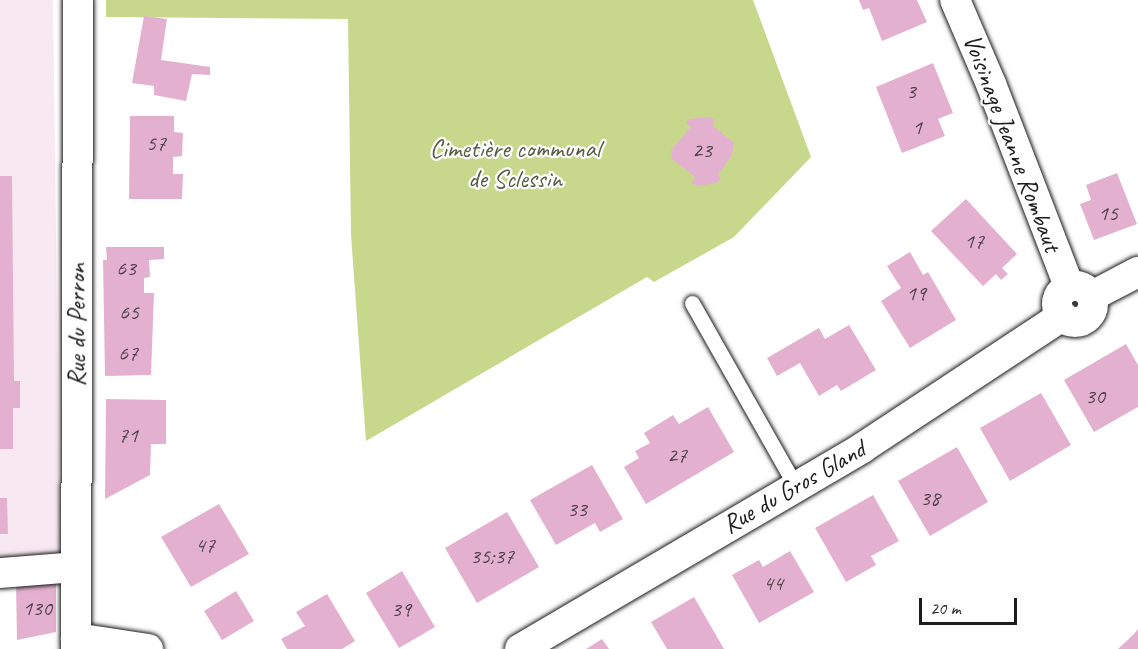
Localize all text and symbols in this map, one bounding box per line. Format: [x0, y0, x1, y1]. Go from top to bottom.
street label: Voisinage Jeanne Rombaut [956, 31, 1068, 255]
house number: 3 [906, 79, 916, 105]
house number: 1 [912, 115, 922, 141]
house number: 57 [146, 131, 166, 157]
park label: Cimetière communal de Sclessin [429, 133, 601, 194]
house number: 23 [692, 138, 712, 164]
house number: 15 [1098, 201, 1118, 227]
house number: 17 [964, 229, 984, 255]
house number: 63 [116, 256, 136, 282]
street label: Rue du Perron [61, 263, 93, 387]
house number: 19 [906, 281, 926, 307]
house number: 65 [119, 300, 139, 326]
house number: 67 [118, 341, 138, 367]
house number: 30 [1085, 384, 1105, 410]
house number: 71 [118, 423, 138, 449]
street label: Rue du Gros Gland [717, 433, 871, 541]
house number: 27 [667, 443, 687, 469]
house number: 38 [920, 486, 940, 512]
house number: 33 [567, 497, 587, 523]
house number: 47 [195, 533, 215, 559]
house number: 35;37 [470, 544, 514, 570]
house number: 44 [763, 571, 783, 597]
scale bar [922, 586, 1020, 624]
house number: 130 [22, 596, 52, 622]
house number: 39 [391, 597, 411, 623]
text: 20 m [930, 597, 961, 619]

